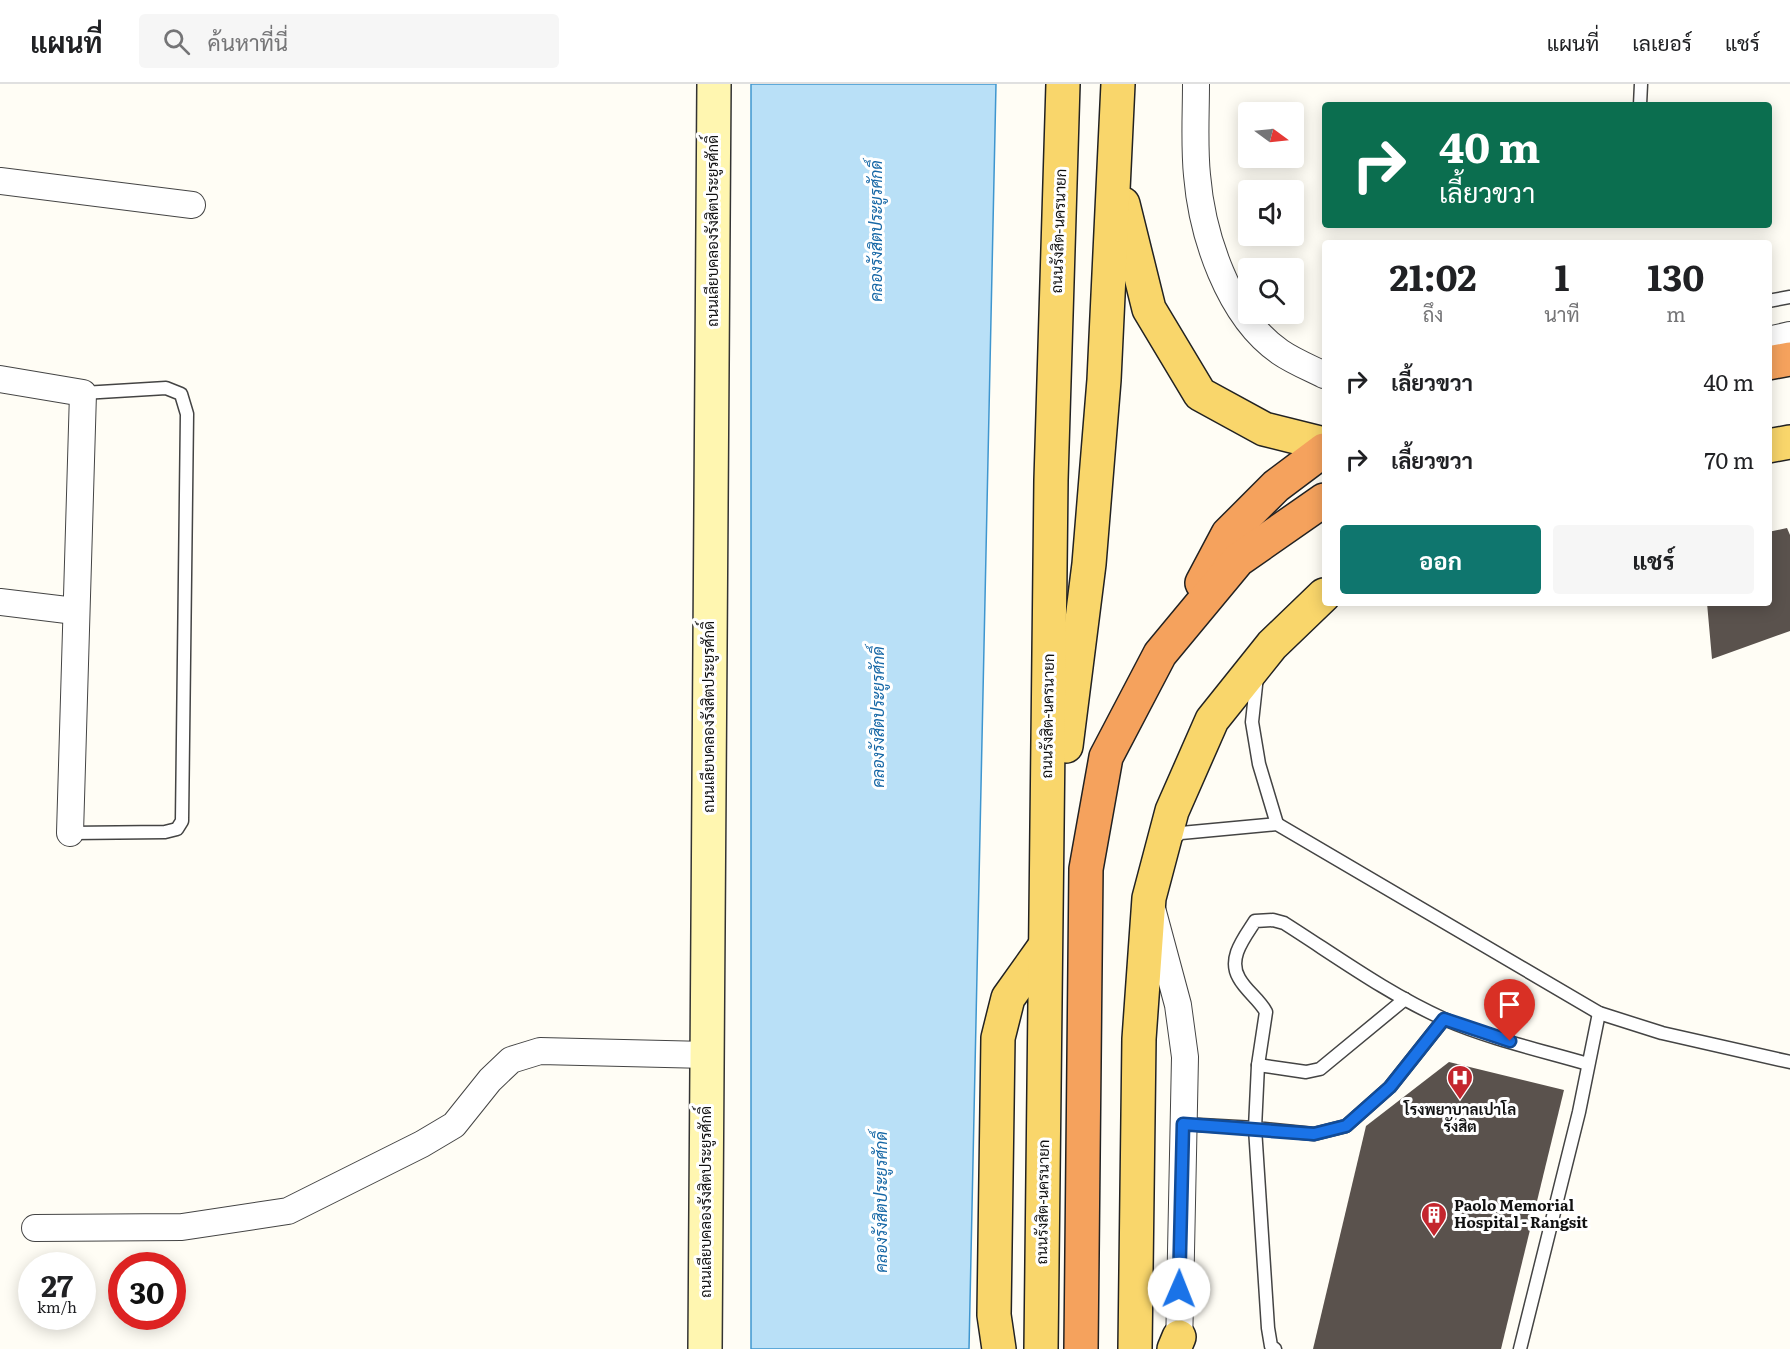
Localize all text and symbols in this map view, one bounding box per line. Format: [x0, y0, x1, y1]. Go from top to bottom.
search box [139, 14, 559, 68]
text: แผนที่ [30, 20, 103, 62]
icon: search [160, 25, 193, 58]
text: ค้นหาที่นี่ [208, 25, 288, 58]
text: แผนที่ [1547, 26, 1599, 57]
text: เลเยอร์ [1632, 26, 1692, 57]
text: แชร์ [1725, 26, 1760, 57]
north arrow [1238, 102, 1304, 168]
map controls [1238, 102, 1304, 324]
text: 40 m [1439, 114, 1540, 176]
icon: right [1340, 126, 1418, 204]
street label: ถนนเลียบคลองรังสิตประยูรศักดิ์ [698, 135, 723, 327]
water label: คลองรังสิตประยูรศักดิ์ [862, 157, 888, 302]
street label: ถนนรังสิต-นครนายก [1044, 168, 1071, 294]
text: เลี้ยวขวา [1439, 171, 1535, 211]
button: sound [1238, 180, 1304, 246]
text: 21:02 [1390, 249, 1477, 302]
text: 1 [1554, 249, 1569, 302]
text: 130 [1647, 249, 1704, 302]
button: search [1238, 258, 1304, 324]
text: ถึง [1423, 298, 1443, 328]
text: นาที [1544, 298, 1580, 328]
text: m [1666, 298, 1686, 328]
icon: right [1340, 365, 1373, 398]
text: เลี้ยวขวา [1391, 365, 1473, 398]
text: 40 m [1703, 365, 1754, 398]
icon: right [1340, 443, 1373, 476]
text: เลี้ยวขวา [1391, 443, 1473, 476]
text: 70 m [1704, 443, 1754, 476]
button: ออก [1340, 525, 1541, 594]
button: แชร์ [1553, 525, 1754, 594]
street label: ถนนเลียบคลองรังสิตประยูรศักดิ์ [694, 621, 719, 813]
water label: คลองรังสิตประยูรศักดิ์ [864, 643, 890, 788]
street label: ถนนรังสิต-นครนายก [1034, 653, 1059, 779]
pin [1484, 979, 1535, 1041]
icon: arrive [1493, 988, 1526, 1021]
hospital icon: โรงพยาบาลเปาโล รังสิต [1445, 1063, 1475, 1101]
place label: โรงพยาบาลเปาโล รังสิต [1403, 1097, 1516, 1137]
street label: ถนนเลียบคลองรังสิตประยูรศักดิ์ [691, 1106, 716, 1298]
water label: คลองรังสิตประยูรศักดิ์ [867, 1128, 893, 1273]
street label: ถนนรังสิต-นครนายก [1029, 1139, 1054, 1265]
place label: Paolo Memorial Hospital - Rangsit [1454, 1193, 1588, 1233]
building icon: Paolo Memorial Hospital - Rangsit [1419, 1200, 1449, 1238]
speed limit sign: 30 [108, 1252, 186, 1330]
position arrow [1147, 1257, 1211, 1321]
text: 27 [41, 1262, 73, 1306]
text: km/h [37, 1295, 77, 1318]

